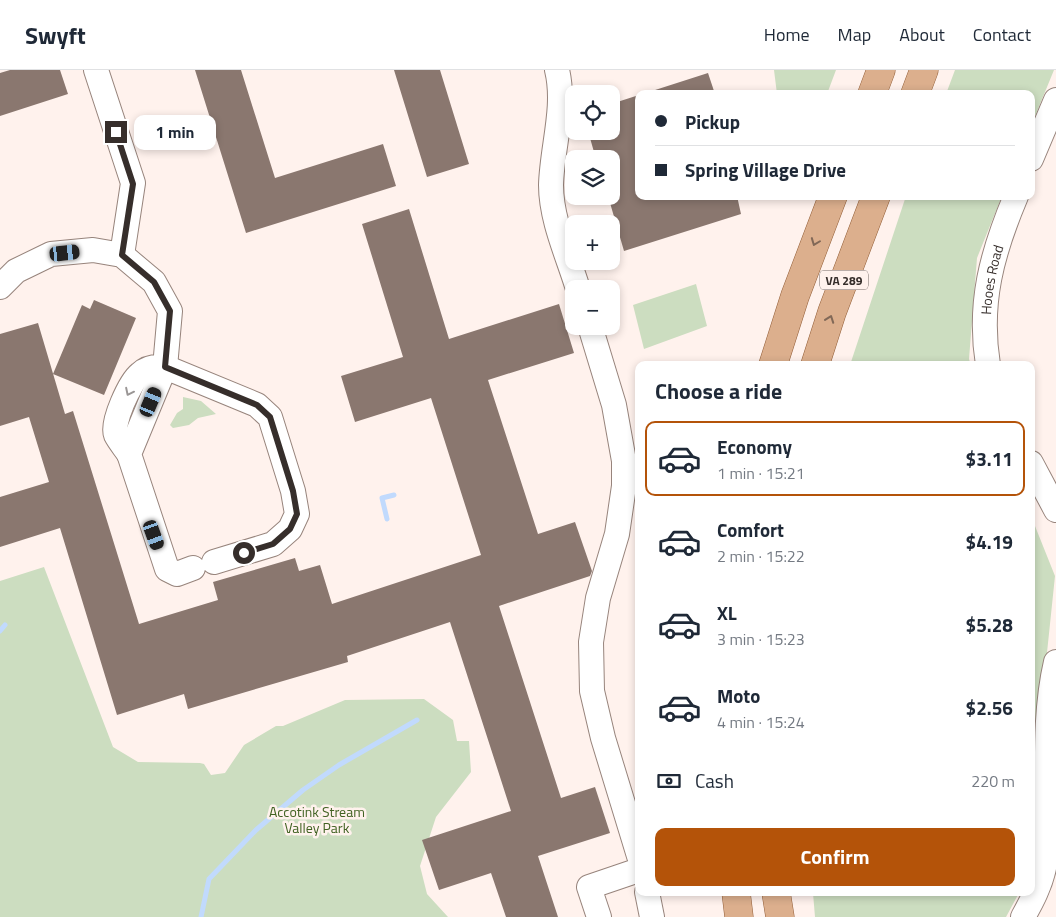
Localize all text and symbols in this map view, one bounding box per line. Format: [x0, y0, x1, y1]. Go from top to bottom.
text: Swyft [25, 17, 86, 53]
text: Home [764, 21, 810, 48]
text: Map [838, 21, 871, 48]
text: About [899, 21, 945, 48]
text: Contact [973, 21, 1031, 48]
map controls [565, 85, 620, 335]
button: locate [565, 85, 620, 140]
text: Pickup [685, 107, 740, 136]
callout: 1 min [134, 114, 216, 150]
text: 1 min [156, 120, 194, 144]
route end [105, 121, 127, 143]
button: layers [565, 150, 620, 205]
text: Spring Village Drive [685, 155, 846, 184]
button: + [565, 215, 620, 270]
one-way arrow [811, 237, 821, 246]
street label: Hooes Road [974, 242, 1008, 315]
car [49, 244, 80, 262]
road number: VA 289 [820, 270, 868, 290]
button: − [565, 280, 620, 335]
one-way arrow [824, 315, 834, 323]
text: Choose a ride [655, 374, 782, 408]
car [138, 385, 163, 419]
one-way arrow [125, 386, 135, 395]
text: Economy [717, 432, 792, 461]
icon: car [657, 436, 702, 481]
text: $3.11 [966, 444, 1013, 473]
text: 1 min · 15:21 [717, 461, 805, 485]
text: Comfort [717, 515, 784, 544]
car [141, 518, 166, 552]
icon: car [657, 519, 702, 564]
text: $4.19 [966, 527, 1013, 556]
route start [233, 542, 255, 564]
text: 2 min · 15:22 [717, 544, 805, 568]
text: XL [717, 598, 737, 627]
icon: car [657, 602, 702, 647]
text: $5.28 [966, 610, 1013, 639]
text: 3 min · 15:23 [717, 627, 805, 651]
text: Moto [717, 681, 760, 710]
icon: car [657, 685, 702, 730]
text: $2.56 [966, 693, 1013, 722]
text: 4 min · 15:24 [717, 710, 805, 734]
text: Cash [695, 766, 734, 795]
icon: cash [655, 767, 683, 795]
text: 220 m [971, 769, 1015, 793]
park label: Accotink Stream Valley Park [269, 801, 365, 838]
button: Confirm [655, 828, 1015, 886]

